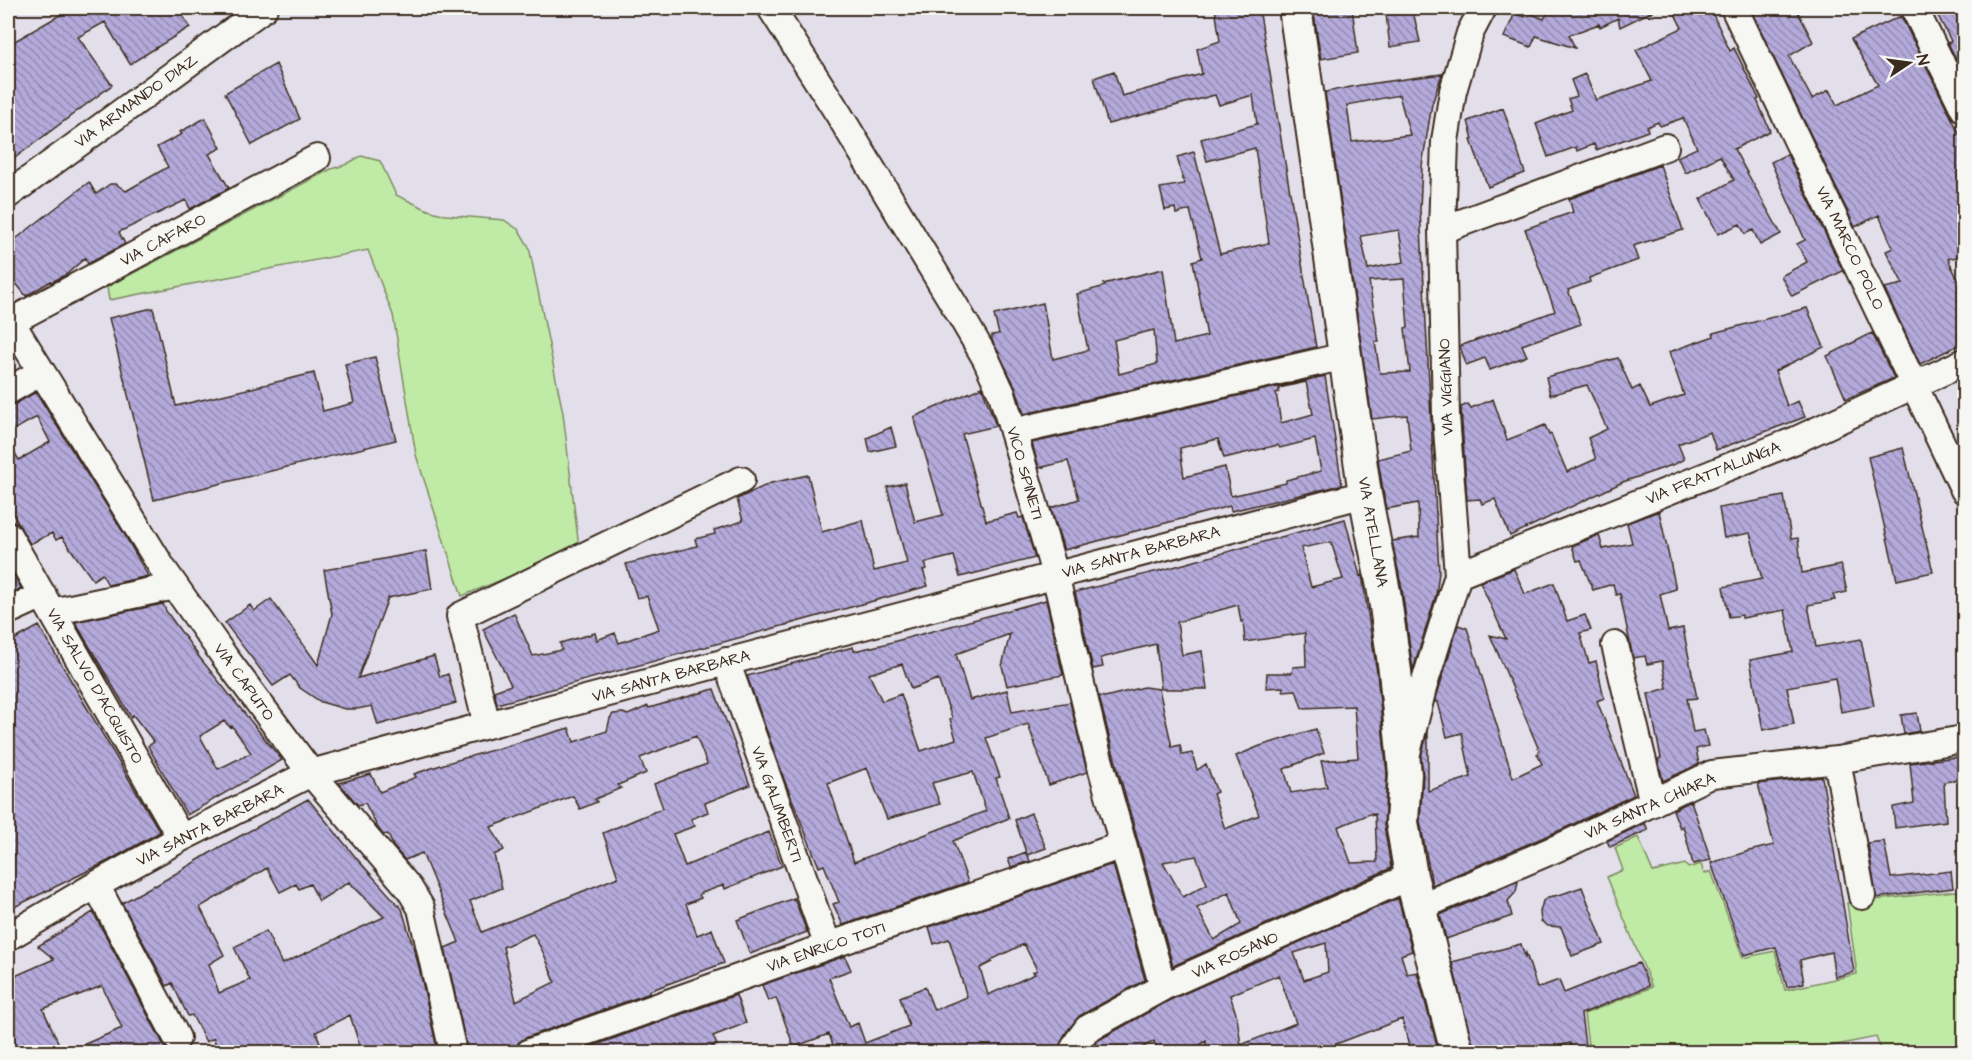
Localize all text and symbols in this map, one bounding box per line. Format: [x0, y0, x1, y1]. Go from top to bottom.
north arrow [1879, 33, 1939, 93]
street label: VIA ARMANDO DIAZ [70, 49, 202, 153]
text: N [1911, 52, 1934, 67]
street label: VIA MARCO POLO [1810, 182, 1890, 314]
street label: VIA CAFARO [116, 208, 210, 272]
street label: VIA VIGGIANO [1433, 338, 1459, 436]
street label: VICO SPINETI [1001, 424, 1049, 522]
street label: VIA FRATTALUNGA [1642, 436, 1784, 510]
street label: VIA ATELLANA [1352, 475, 1394, 589]
street label: VIA SANTA BARBARA [1060, 520, 1222, 584]
street label: VIA SALVO D'ACQUISTO [41, 604, 149, 768]
street label: VIA CAPUTO [208, 639, 280, 725]
street label: VIA SANTA BARBARA [590, 644, 752, 708]
street label: VIA GALIMBERTI [746, 743, 808, 865]
street label: VIA SANTA CHIARA [1581, 767, 1719, 845]
street label: VIA SANTA BARBARA [133, 778, 287, 872]
street label: VIA ENRICO TOTI [764, 916, 888, 978]
street label: VIA ROSANO [1188, 926, 1282, 984]

